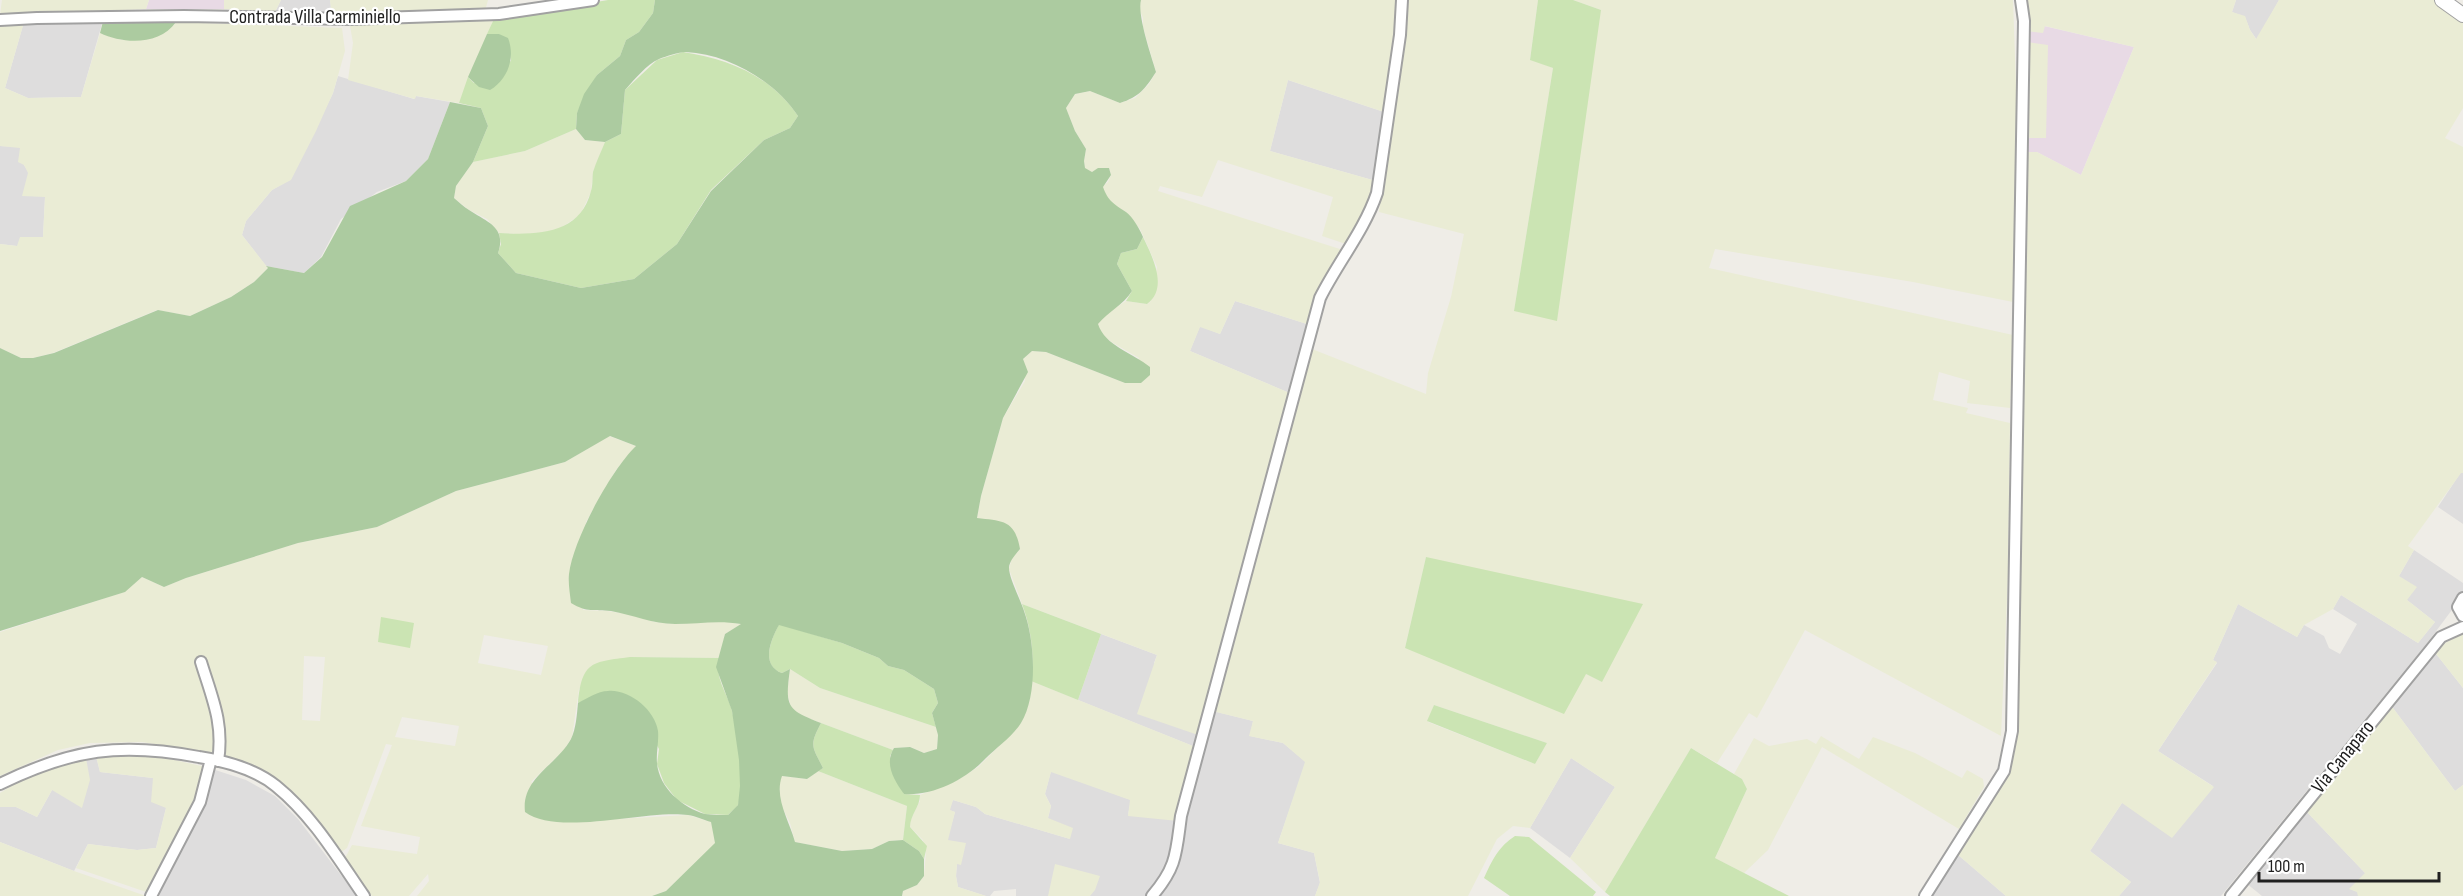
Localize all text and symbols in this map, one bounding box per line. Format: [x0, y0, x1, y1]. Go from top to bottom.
street label: Contrada Villa Carminiello [229, 5, 401, 29]
street label: Via Canaparo [2306, 716, 2380, 798]
scale bar [2259, 845, 2439, 883]
text: 100 m [2268, 856, 2305, 877]

